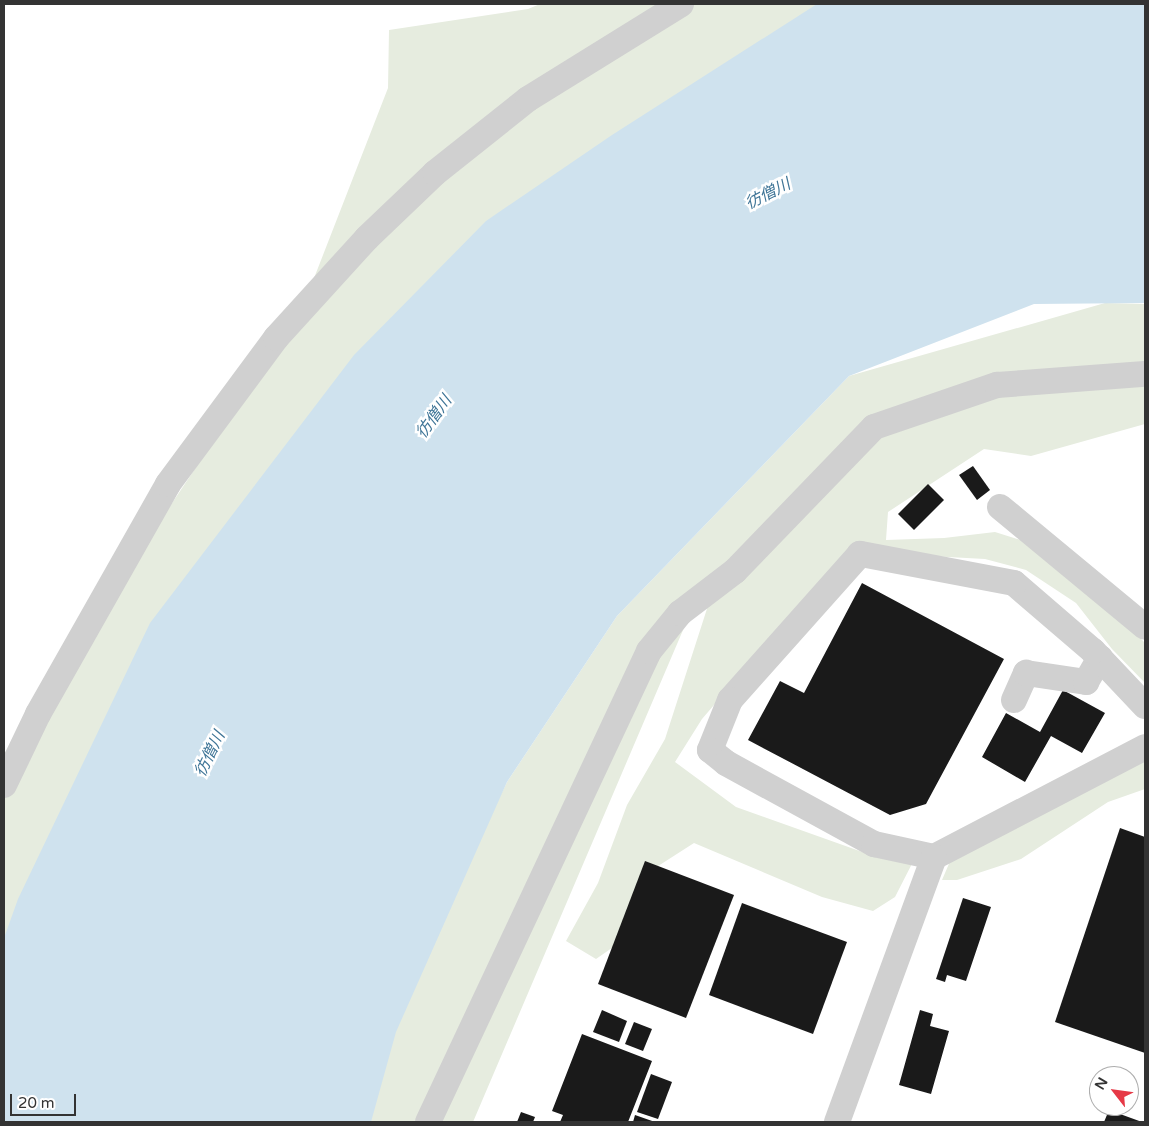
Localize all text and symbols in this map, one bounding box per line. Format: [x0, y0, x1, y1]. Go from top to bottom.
water label: 彷僧川 [742, 175, 794, 213]
water label: 彷僧川 [412, 392, 456, 442]
water label: 彷僧川 [191, 728, 229, 780]
north arrow [1089, 1066, 1139, 1116]
text: N [1091, 1075, 1112, 1093]
scale bar [12, 1084, 79, 1116]
text: 20 m [18, 1094, 55, 1112]

